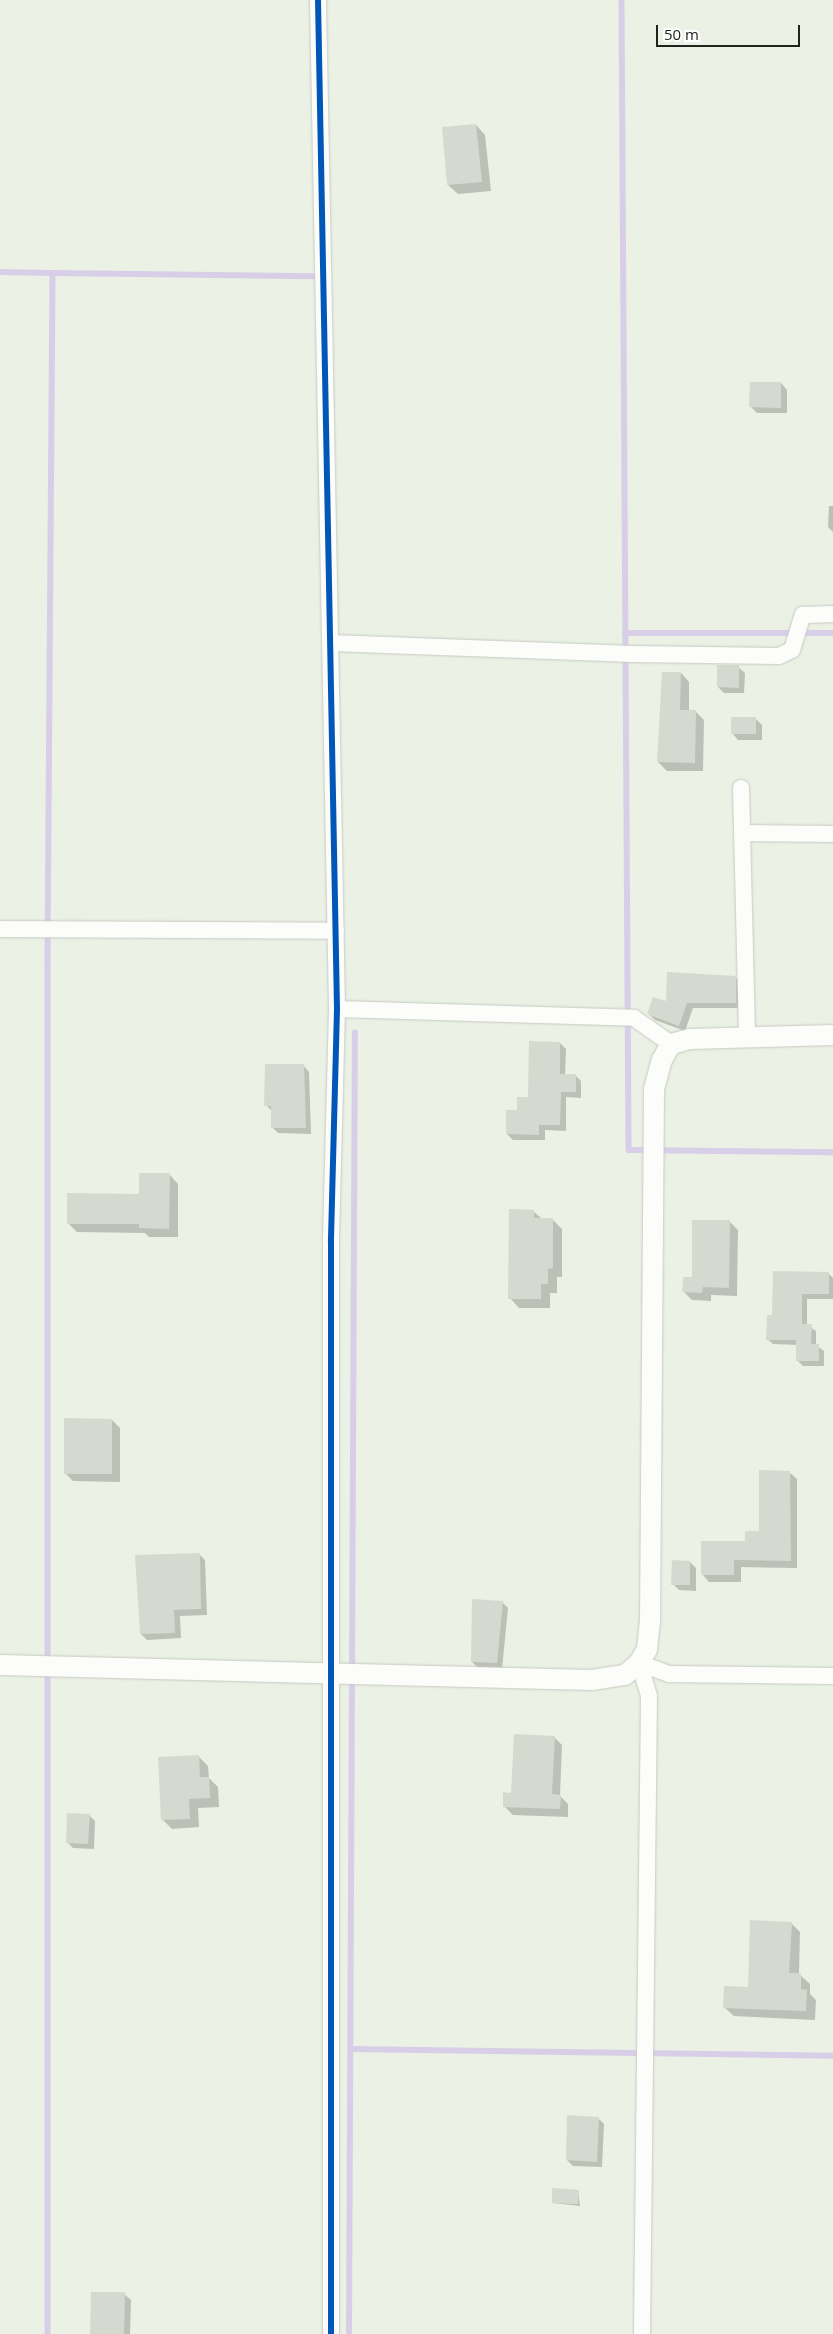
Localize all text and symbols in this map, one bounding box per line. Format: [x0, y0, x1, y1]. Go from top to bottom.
scale bar [658, 15, 802, 47]
text: 50 m [664, 24, 699, 44]

